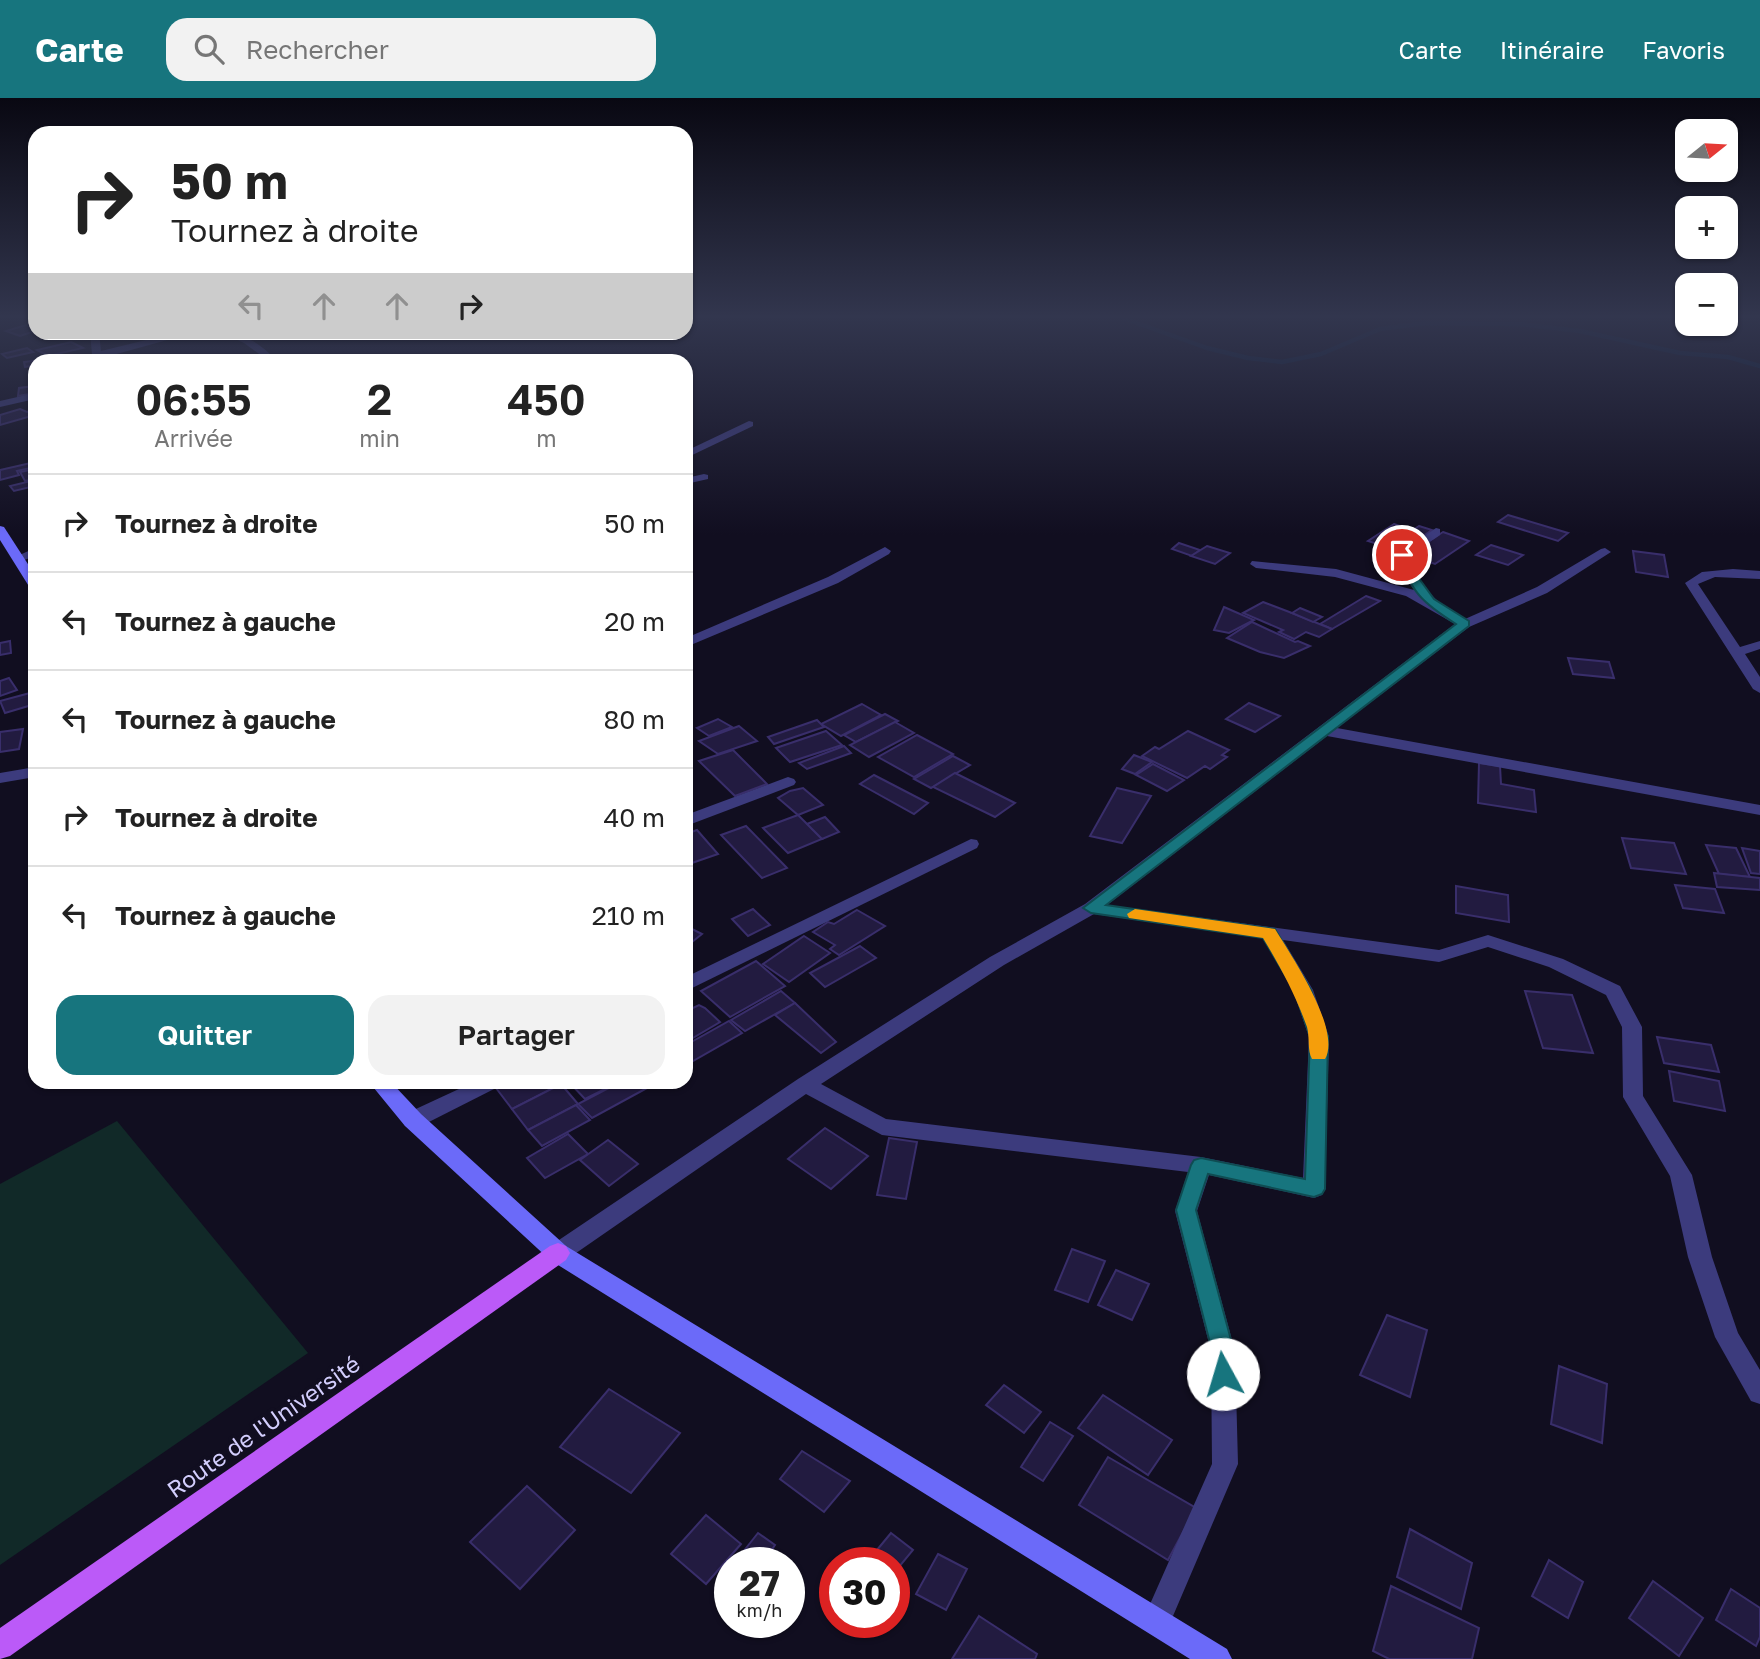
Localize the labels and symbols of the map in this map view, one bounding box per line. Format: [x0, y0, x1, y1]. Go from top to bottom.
north arrow [1675, 119, 1738, 182]
pin [1372, 525, 1432, 585]
position arrow [1186, 1337, 1260, 1411]
street label: Route de l'Université [161, 1349, 365, 1503]
speed limit sign: 30 [819, 1547, 910, 1638]

